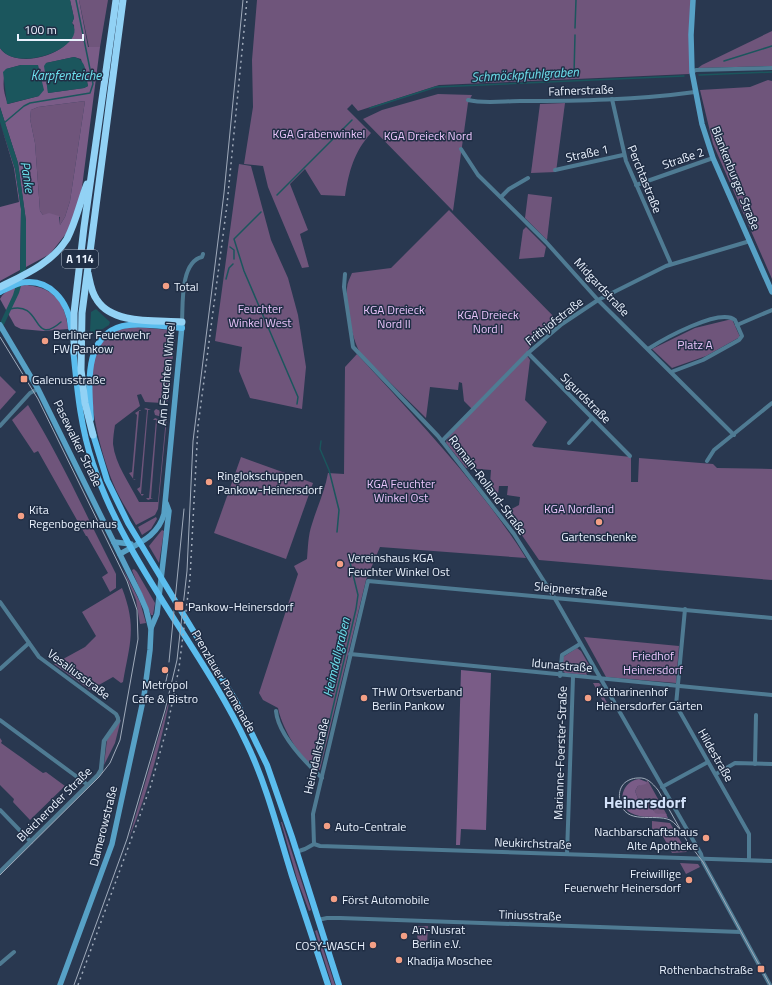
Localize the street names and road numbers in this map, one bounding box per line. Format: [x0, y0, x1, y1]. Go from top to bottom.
street label: Fafnerstraße [548, 79, 614, 101]
street label: Blankenburger Straße [707, 123, 765, 233]
street label: Straße 1 [564, 139, 610, 167]
street label: Perchtastraße [623, 142, 667, 216]
street label: Straße 2 [660, 142, 706, 174]
road number: A 114 [62, 250, 98, 268]
street label: Midgardstraße [570, 253, 634, 321]
street label: Frithjofstraße [521, 292, 587, 350]
street label: Am Feuchten Winkel [152, 322, 180, 426]
street label: Sigurdstraße [556, 368, 616, 428]
street label: Pasewalker Straße [49, 396, 107, 490]
street label: Romain-Rolland-Straße [444, 431, 532, 539]
street label: Sleipnerstraße [533, 576, 609, 602]
street label: Prenzlauer Promenade [187, 626, 261, 736]
street label: Vesaliusstraße [44, 644, 114, 704]
street label: Idunastraße [531, 653, 593, 677]
street label: Marianne-Foerster-Straße [548, 686, 572, 820]
street label: Heimdallstraße [298, 716, 334, 796]
street label: Hildestraße [693, 725, 739, 785]
street label: Bleicheroder Straße [12, 762, 96, 846]
street label: Damerowstraße [84, 784, 122, 868]
street label: Neukirchstraße [494, 832, 572, 854]
street label: Tiniusstraße [498, 904, 562, 926]

